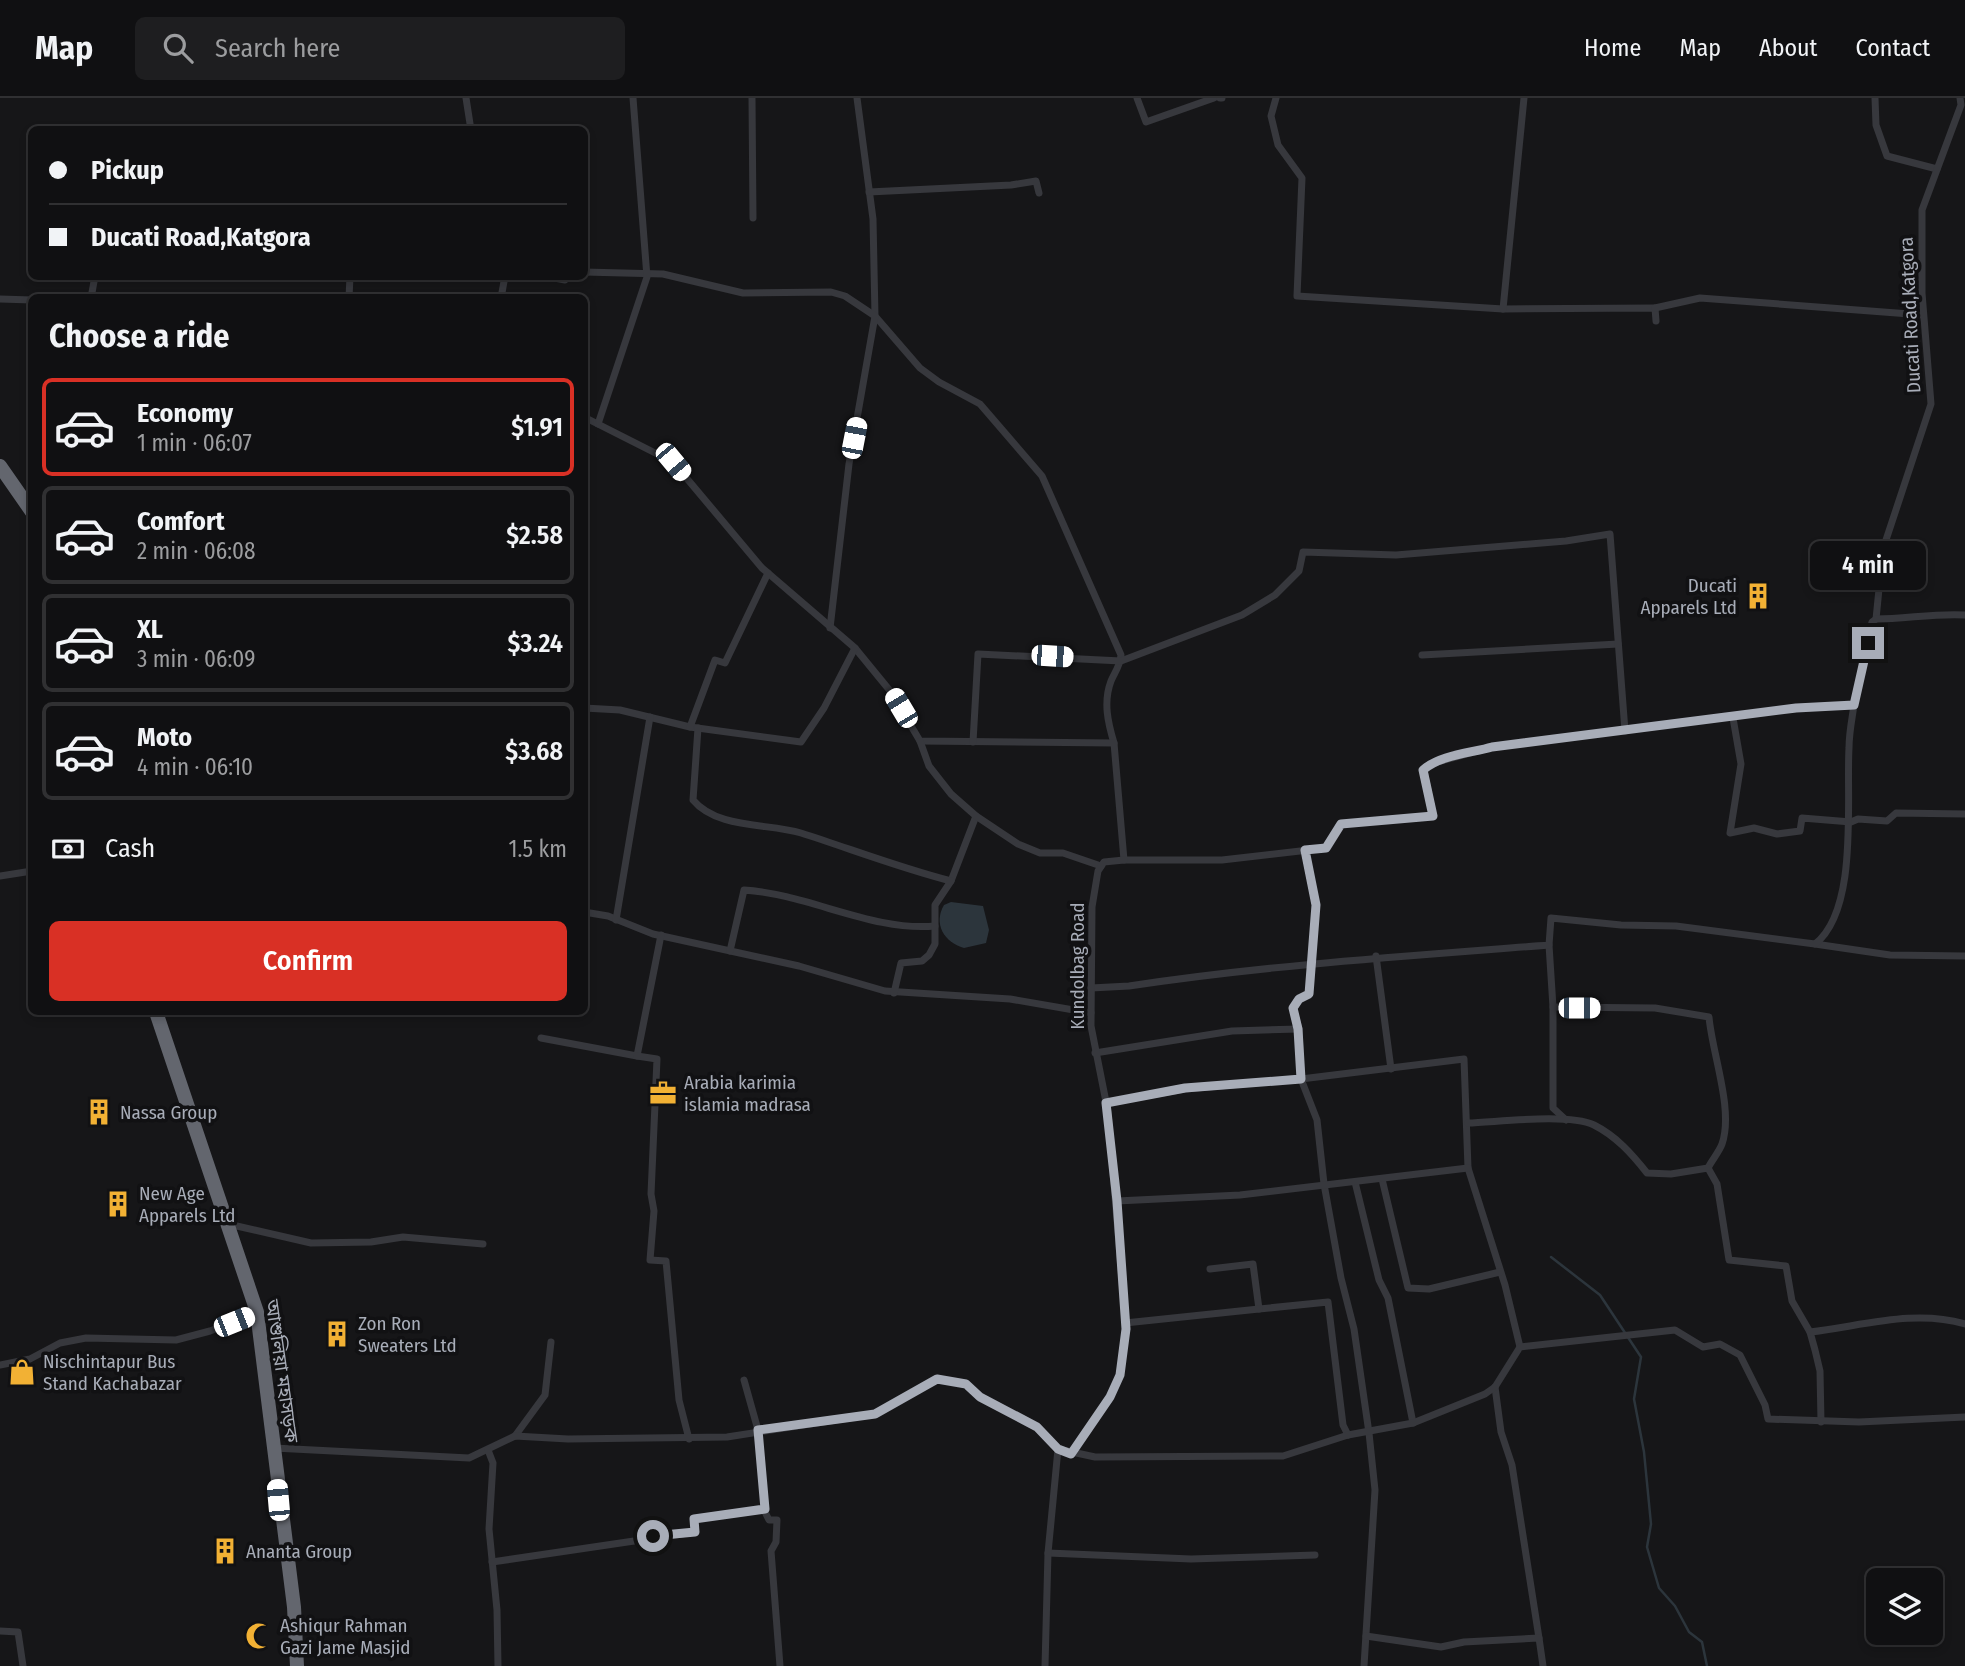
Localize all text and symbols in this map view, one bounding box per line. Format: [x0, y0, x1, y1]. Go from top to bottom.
search box [135, 17, 625, 80]
text: Map [35, 28, 93, 68]
icon: search [159, 29, 197, 67]
text: Search here [215, 33, 340, 64]
text: Home [1584, 34, 1641, 62]
text: Map [1679, 34, 1721, 62]
text: About [1759, 34, 1817, 62]
text: Contact [1855, 34, 1930, 62]
text: Pickup [91, 155, 164, 186]
text: Ducati Road,Katgora [91, 222, 311, 253]
street label: Ducati Road,Katgora [1894, 236, 1926, 394]
text: Choose a ride [49, 317, 230, 355]
icon: car [53, 396, 116, 459]
text: Economy [137, 398, 233, 429]
text: $1.91 [511, 412, 563, 443]
car [840, 415, 869, 461]
text: 1 min · 06:07 [137, 429, 252, 457]
car [652, 439, 695, 485]
icon: car [53, 504, 116, 567]
text: Comfort [137, 506, 225, 537]
text: $2.58 [506, 520, 563, 551]
text: 2 min · 06:08 [137, 537, 256, 565]
callout: 4 min [1810, 542, 1926, 590]
text: 4 min [1842, 551, 1894, 579]
place label: Ducati Apparels Ltd [1640, 574, 1737, 619]
building icon: Ducati Apparels Ltd [1743, 581, 1773, 611]
icon: car [53, 612, 116, 675]
text: XL [137, 614, 163, 645]
route end [1852, 627, 1884, 659]
text: $3.24 [508, 628, 563, 659]
car [1031, 644, 1074, 668]
text: 3 min · 06:09 [137, 645, 255, 673]
car [882, 685, 921, 731]
icon: car [53, 720, 116, 783]
text: Moto [137, 722, 192, 753]
text: $3.68 [505, 736, 563, 767]
text: 4 min · 06:10 [137, 753, 253, 781]
icon: cash [49, 830, 87, 868]
text: Cash [105, 833, 155, 864]
text: 1.5 km [509, 835, 567, 863]
street label: Kundolbag Road [1066, 903, 1089, 1029]
button: Confirm [49, 921, 567, 1001]
car [1559, 998, 1601, 1019]
place label: Arabia karimia islamia madrasa [684, 1071, 811, 1116]
office icon: Arabia karimia islamia madrasa [648, 1078, 678, 1108]
building icon: Nassa Group [84, 1097, 114, 1127]
place label: Nassa Group [120, 1101, 217, 1124]
place label: New Age Apparels Ltd [139, 1182, 236, 1227]
building icon: New Age Apparels Ltd [103, 1189, 133, 1219]
street label: আশুলিয়া মহাসড়ক [260, 1297, 304, 1445]
car [211, 1304, 258, 1340]
place label: Zon Ron Sweaters Ltd [358, 1312, 457, 1357]
building icon: Zon Ron Sweaters Ltd [322, 1319, 352, 1349]
place label: Nischintapur Bus Stand Kachabazar [43, 1350, 182, 1395]
shop icon: Nischintapur Bus Stand Kachabazar [7, 1357, 37, 1387]
car [266, 1478, 291, 1522]
route start [637, 1520, 669, 1552]
building icon: Ananta Group [210, 1536, 240, 1566]
place label: Ananta Group [246, 1540, 352, 1563]
map controls [1866, 1568, 1943, 1645]
button: layers [1866, 1568, 1943, 1645]
place label: Ashiqur Rahman Gazi Jame Masjid [280, 1614, 410, 1659]
mosque icon: Ashiqur Rahman Gazi Jame Masjid [244, 1621, 274, 1651]

